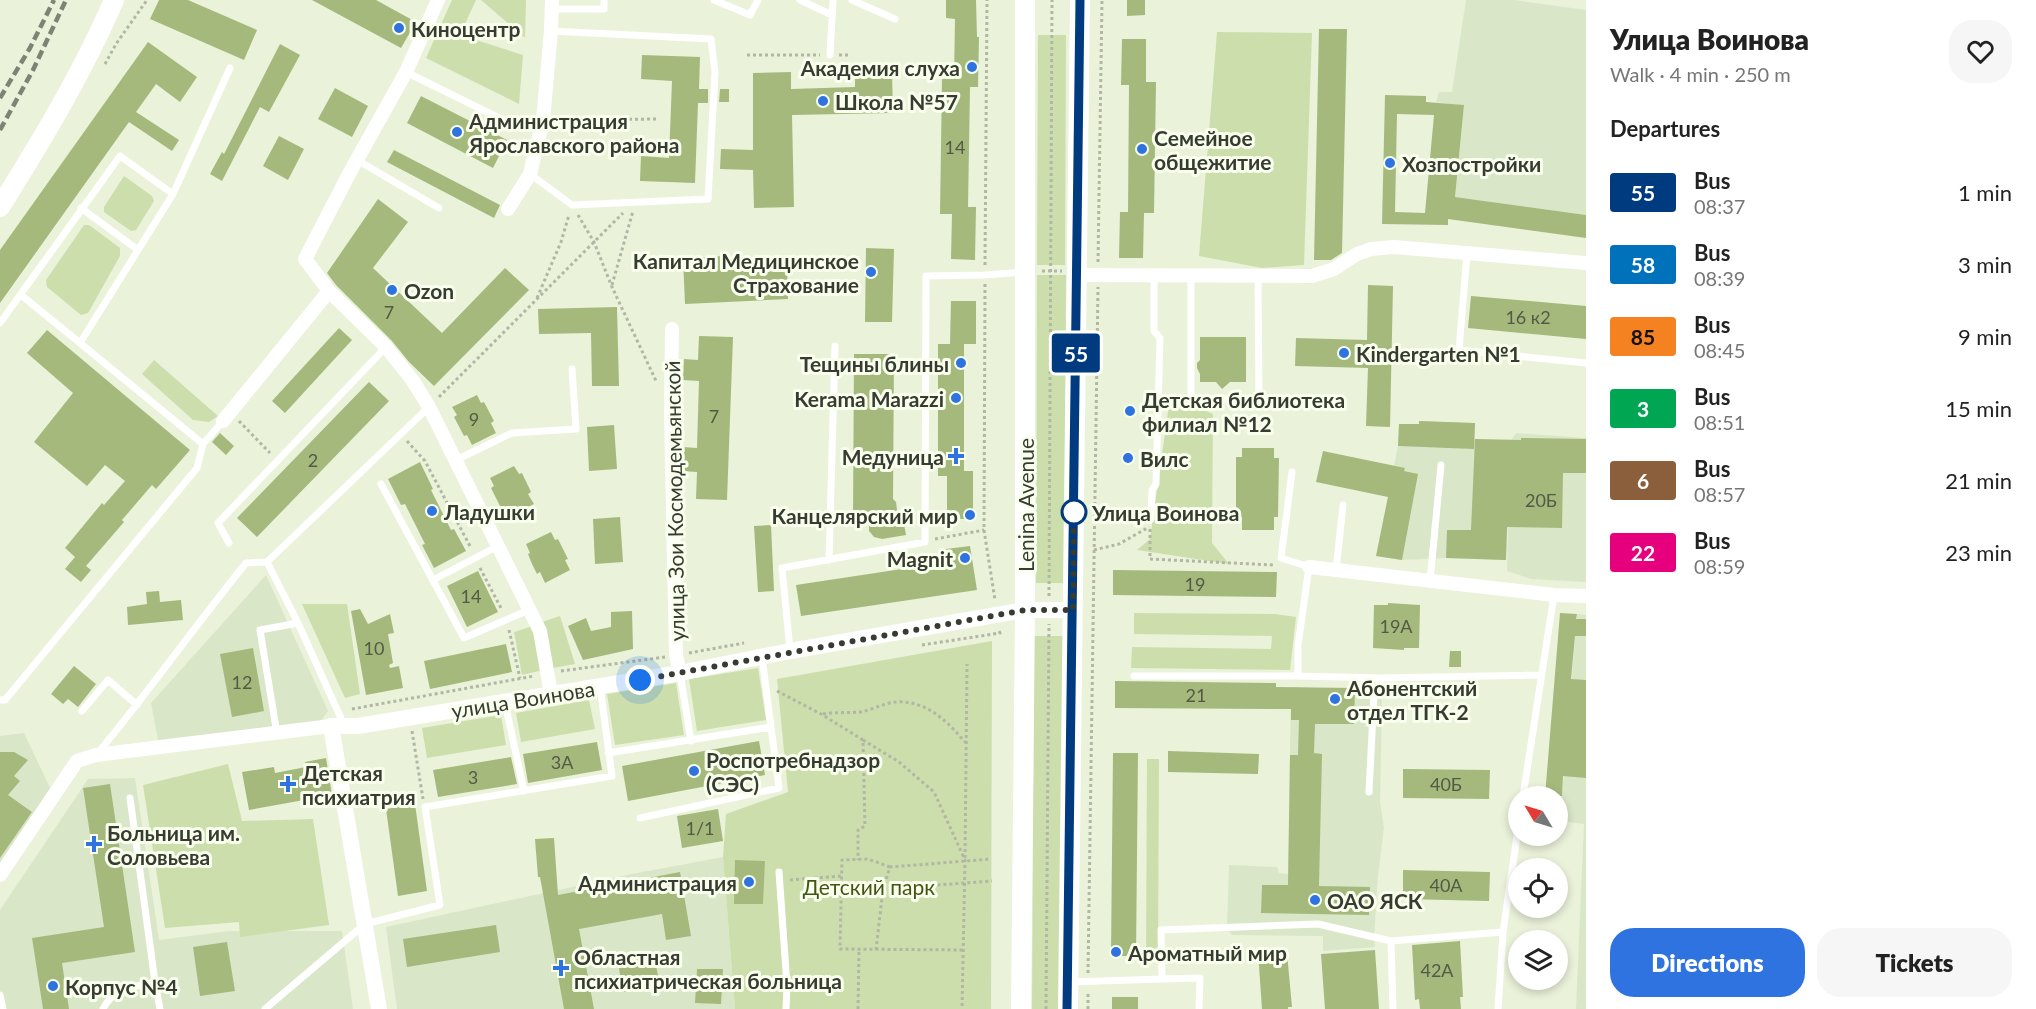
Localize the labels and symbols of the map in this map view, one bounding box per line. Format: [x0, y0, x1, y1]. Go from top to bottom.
place label: Киноцентр [411, 16, 520, 41]
marker: Киноцентр [392, 21, 406, 35]
place label: Академия слуха [800, 55, 960, 80]
marker: Академия слуха [965, 60, 979, 74]
place label: Школа №57 [835, 89, 958, 114]
marker: Школа №57 [816, 94, 830, 108]
place label: Администрация Ярославского района [468, 108, 679, 157]
marker: Администрация Ярославского района [450, 125, 464, 139]
place label: Семейное общежитие [1154, 125, 1272, 174]
house number: 14 [945, 136, 965, 158]
marker: Семейное общежитие [1135, 142, 1149, 156]
place label: Хозпостройки [1402, 151, 1541, 176]
marker: Хозпостройки [1383, 156, 1397, 170]
place label: Капитал Медицинское Страхование [633, 248, 859, 297]
marker: Капитал Медицинское Страхование [864, 265, 878, 279]
place label: Ozon [404, 278, 454, 303]
marker: Ozon [385, 283, 399, 297]
house number: 7 [384, 301, 394, 323]
house number: 16 к2 [1505, 306, 1551, 328]
line badge: 55 [1049, 334, 1103, 372]
place label: Kindergarten №1 [1356, 341, 1521, 366]
marker: Kindergarten №1 [1337, 346, 1351, 360]
place label: Тещины блины [800, 351, 949, 376]
marker: Тещины блины [954, 356, 968, 370]
street label: улица Зои Космодемьянской [659, 360, 689, 642]
place label: Kerama Marazzi [794, 386, 944, 411]
place label: Детская библиотека филиал №12 [1142, 387, 1345, 436]
marker: Kerama Marazzi [949, 391, 963, 405]
marker: Детская библиотека филиал №12 [1123, 404, 1137, 418]
house number: 7 [709, 405, 719, 427]
house number: 9 [469, 408, 479, 430]
street label: Lenina Avenue [1013, 438, 1038, 572]
place label: Медуница [842, 444, 944, 469]
place label: Вилс [1140, 446, 1189, 471]
house number: 2 [308, 449, 318, 471]
marker: Медуница [949, 449, 963, 463]
marker: Вилс [1121, 451, 1135, 465]
house number: 20Б [1525, 489, 1557, 511]
place label: Ладушки [443, 499, 535, 524]
marker: Улица Воинова [1061, 499, 1087, 525]
place label: Улица Воинова [1091, 500, 1239, 525]
place label: Канцелярский мир [771, 503, 958, 528]
marker: Ладушки [425, 504, 439, 518]
marker: Канцелярский мир [963, 508, 977, 522]
place label: Magnit [887, 546, 953, 571]
marker: Magnit [958, 551, 972, 565]
house number: 19 [1185, 573, 1205, 595]
house number: 14 [461, 585, 481, 607]
house number: 19А [1379, 615, 1413, 637]
house number: 10 [364, 637, 384, 659]
your location [625, 665, 655, 695]
house number: 12 [232, 671, 252, 693]
street label: улица Воинова [450, 675, 596, 723]
place label: Абонентский отдел ТГК-2 [1346, 675, 1477, 724]
house number: 21 [1186, 684, 1206, 706]
marker: Абонентский отдел ТГК-2 [1328, 692, 1342, 706]
place label: Роспотребнадзор (СЭС) [706, 747, 880, 796]
house number: 3А [551, 751, 574, 773]
place label: Детская психиатрия [302, 760, 416, 809]
marker: Роспотребнадзор (СЭС) [687, 764, 701, 778]
house number: 3 [468, 766, 478, 788]
house number: 40Б [1430, 773, 1462, 795]
marker: Детская психиатрия [279, 775, 297, 793]
north arrow [1508, 786, 1568, 846]
house number: 1/1 [685, 817, 715, 839]
place label: Больница им. Соловьева [107, 820, 240, 869]
marker: Больница им. Соловьева [85, 835, 103, 853]
place label: Администрация [577, 870, 737, 895]
park label: Детский парк [803, 874, 935, 899]
house number: 40А [1429, 874, 1463, 896]
marker: Администрация [742, 875, 756, 889]
place label: ОАО ЯСК [1327, 888, 1423, 913]
marker: ОАО ЯСК [1308, 893, 1322, 907]
place label: Ароматный мир [1127, 940, 1287, 965]
place label: Областная психиатрическая больница [574, 944, 842, 993]
marker: Ароматный мир [1109, 945, 1123, 959]
marker: Областная психиатрическая больница [552, 959, 570, 977]
house number: 42А [1420, 959, 1454, 981]
place label: Корпус №4 [65, 974, 178, 999]
marker: Корпус №4 [46, 979, 60, 993]

